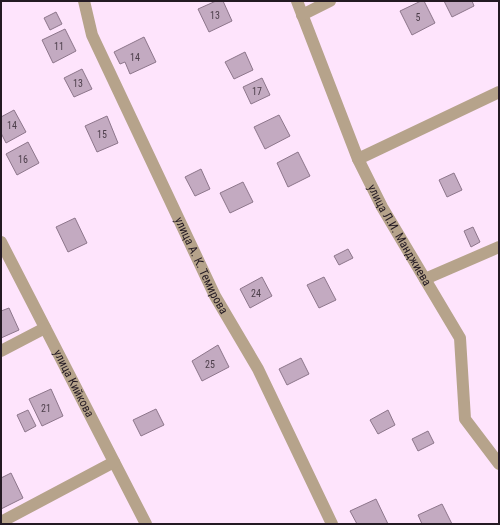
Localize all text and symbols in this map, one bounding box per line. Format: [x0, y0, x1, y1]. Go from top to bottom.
house number: 13 [210, 10, 220, 21]
house number: 5 [416, 12, 421, 23]
house number: 11 [54, 41, 64, 52]
house number: 14 [130, 52, 140, 63]
house number: 13 [73, 78, 83, 89]
house number: 17 [252, 86, 262, 97]
house number: 14 [7, 120, 17, 131]
house number: 15 [97, 129, 107, 140]
house number: 16 [18, 154, 28, 165]
street label: улица Л.И. Манджиева [365, 182, 434, 288]
street label: улица А. К. Темирова [172, 215, 231, 317]
house number: 24 [251, 288, 261, 299]
street label: улица Кийкова [51, 347, 97, 420]
house number: 25 [205, 359, 215, 370]
house number: 21 [41, 403, 51, 414]

